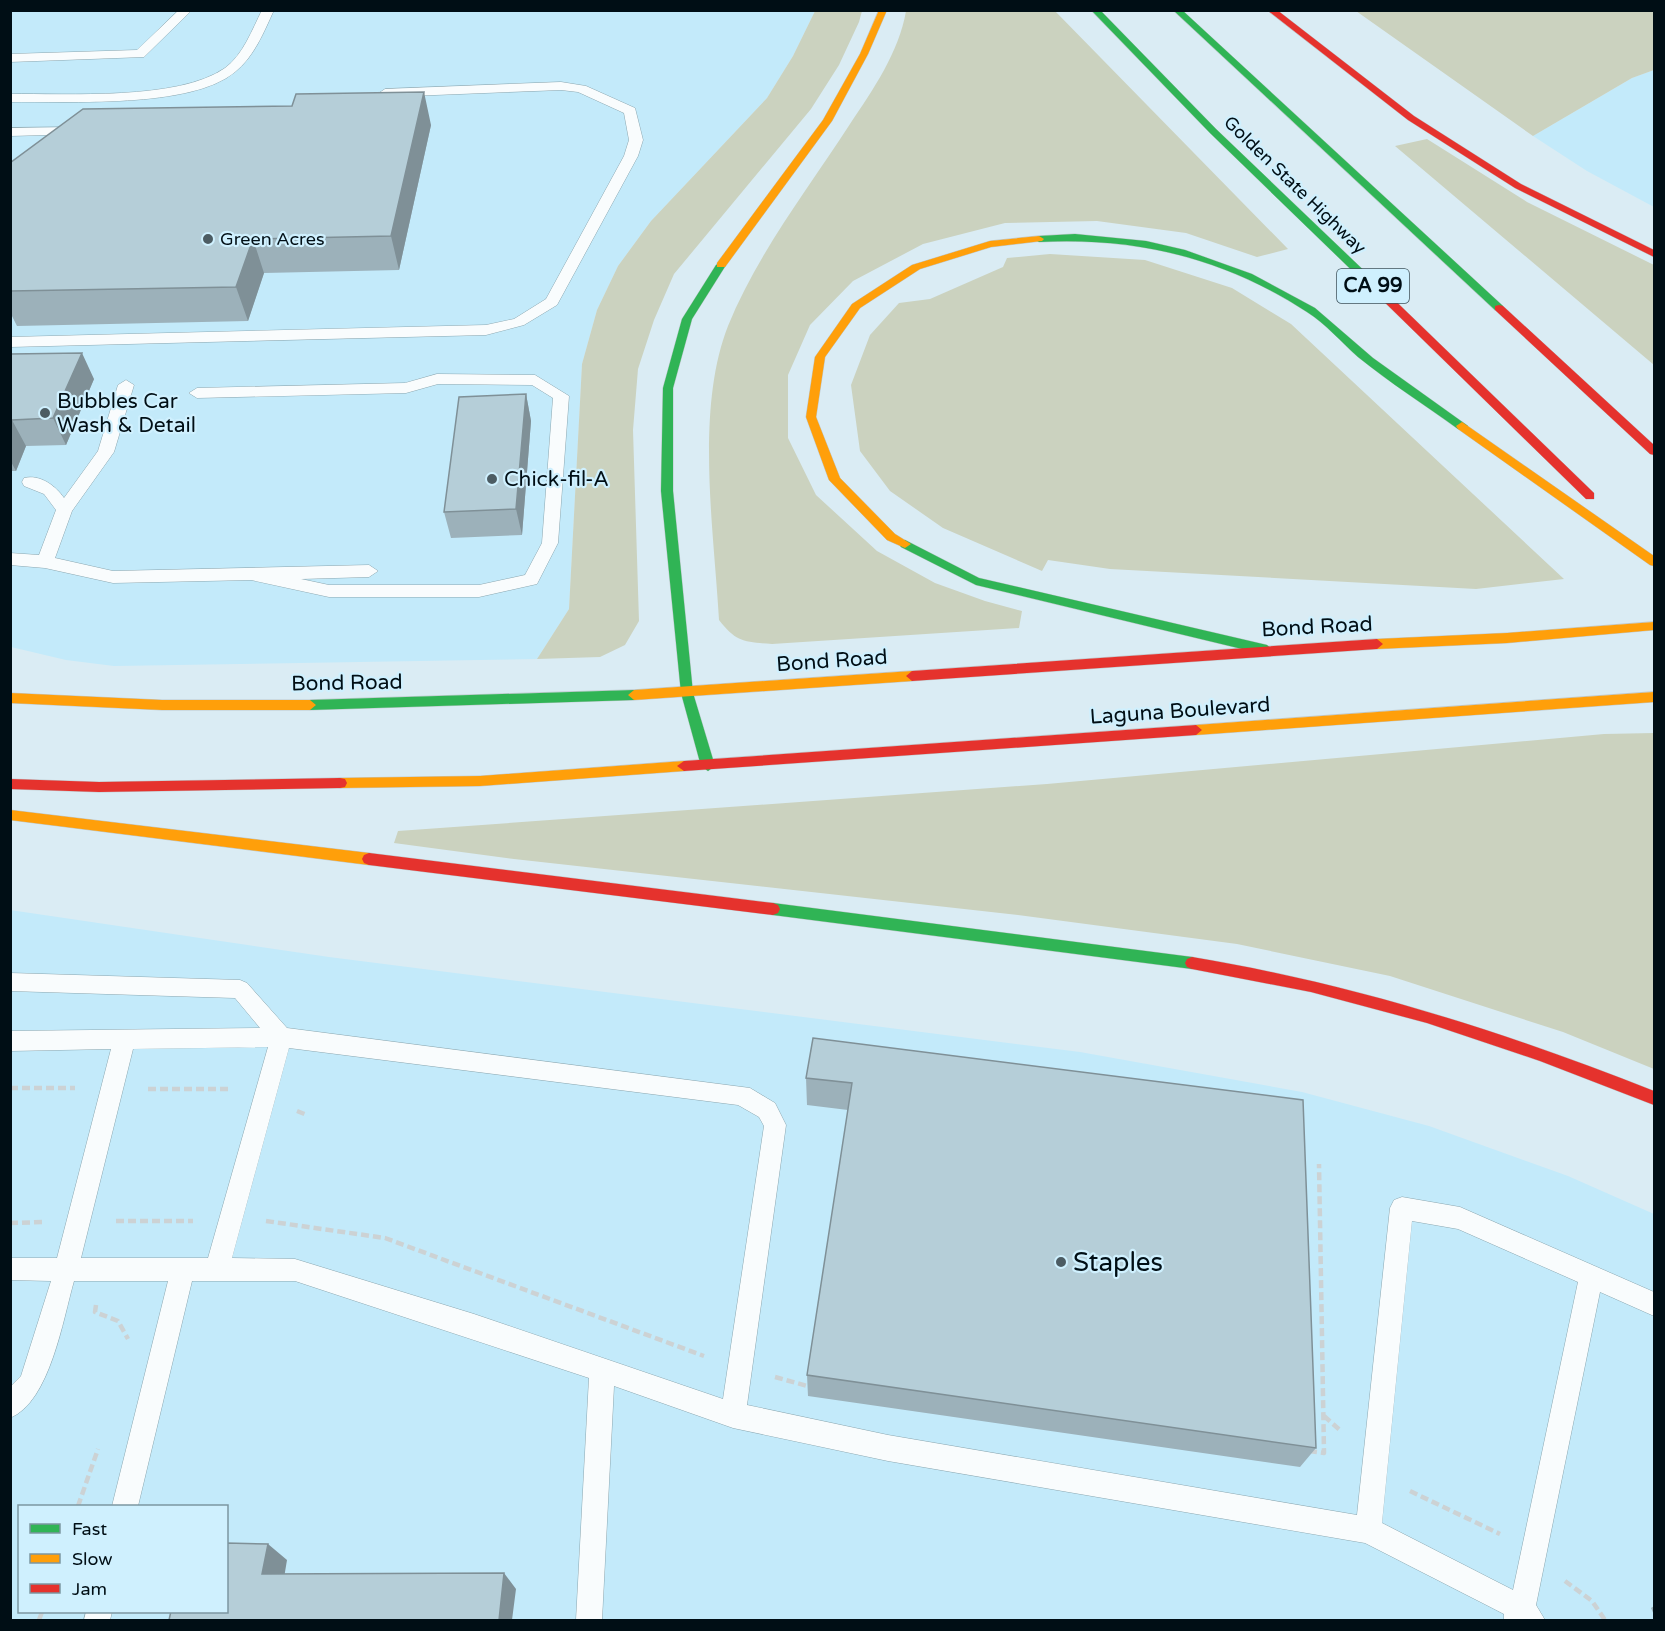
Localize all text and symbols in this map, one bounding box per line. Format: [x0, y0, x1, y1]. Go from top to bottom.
street label: Golden State Highway [1219, 111, 1371, 259]
place label: Green Acres [220, 228, 325, 250]
marker: Green Acres [201, 232, 215, 246]
road number: CA 99 [1337, 269, 1409, 303]
place label: Bubbles Car Wash & Detail [57, 389, 196, 438]
marker: Bubbles Car Wash & Detail [38, 406, 52, 420]
place label: Chick-fil-A [504, 467, 609, 492]
marker: Chick-fil-A [485, 472, 499, 486]
street label: Bond Road [1261, 612, 1373, 642]
street label: Bond Road [776, 645, 888, 677]
street label: Bond Road [291, 670, 403, 696]
street label: Laguna Boulevard [1089, 692, 1271, 730]
place label: Staples [1073, 1247, 1163, 1278]
marker: Staples [1054, 1255, 1068, 1269]
legend [18, 1505, 228, 1613]
text: Fast [72, 1518, 107, 1540]
text: Slow [72, 1548, 113, 1570]
text: Jam [72, 1578, 107, 1600]

